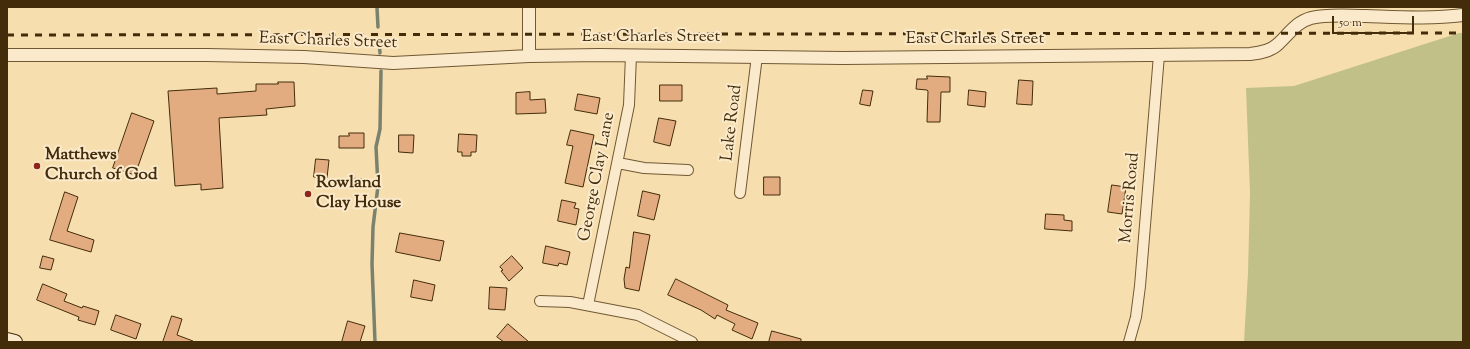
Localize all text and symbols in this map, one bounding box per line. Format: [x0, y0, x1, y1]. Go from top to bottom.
scale bar [1334, 8, 1416, 34]
text: 50 m [1339, 14, 1362, 32]
street label: East Charles Street [582, 28, 720, 48]
street label: East Charles Street [258, 29, 398, 55]
street label: East Charles Street [906, 30, 1044, 50]
street label: Lake Road [718, 84, 748, 162]
street label: George Clay Lane [575, 111, 621, 243]
place label: Matthews Church of God [45, 146, 157, 186]
street label: Morris Road [1117, 152, 1145, 244]
marker: Matthews Church of God [32, 161, 42, 171]
place label: Rowland Clay House [316, 174, 401, 214]
marker: Rowland Clay House [303, 189, 313, 199]

